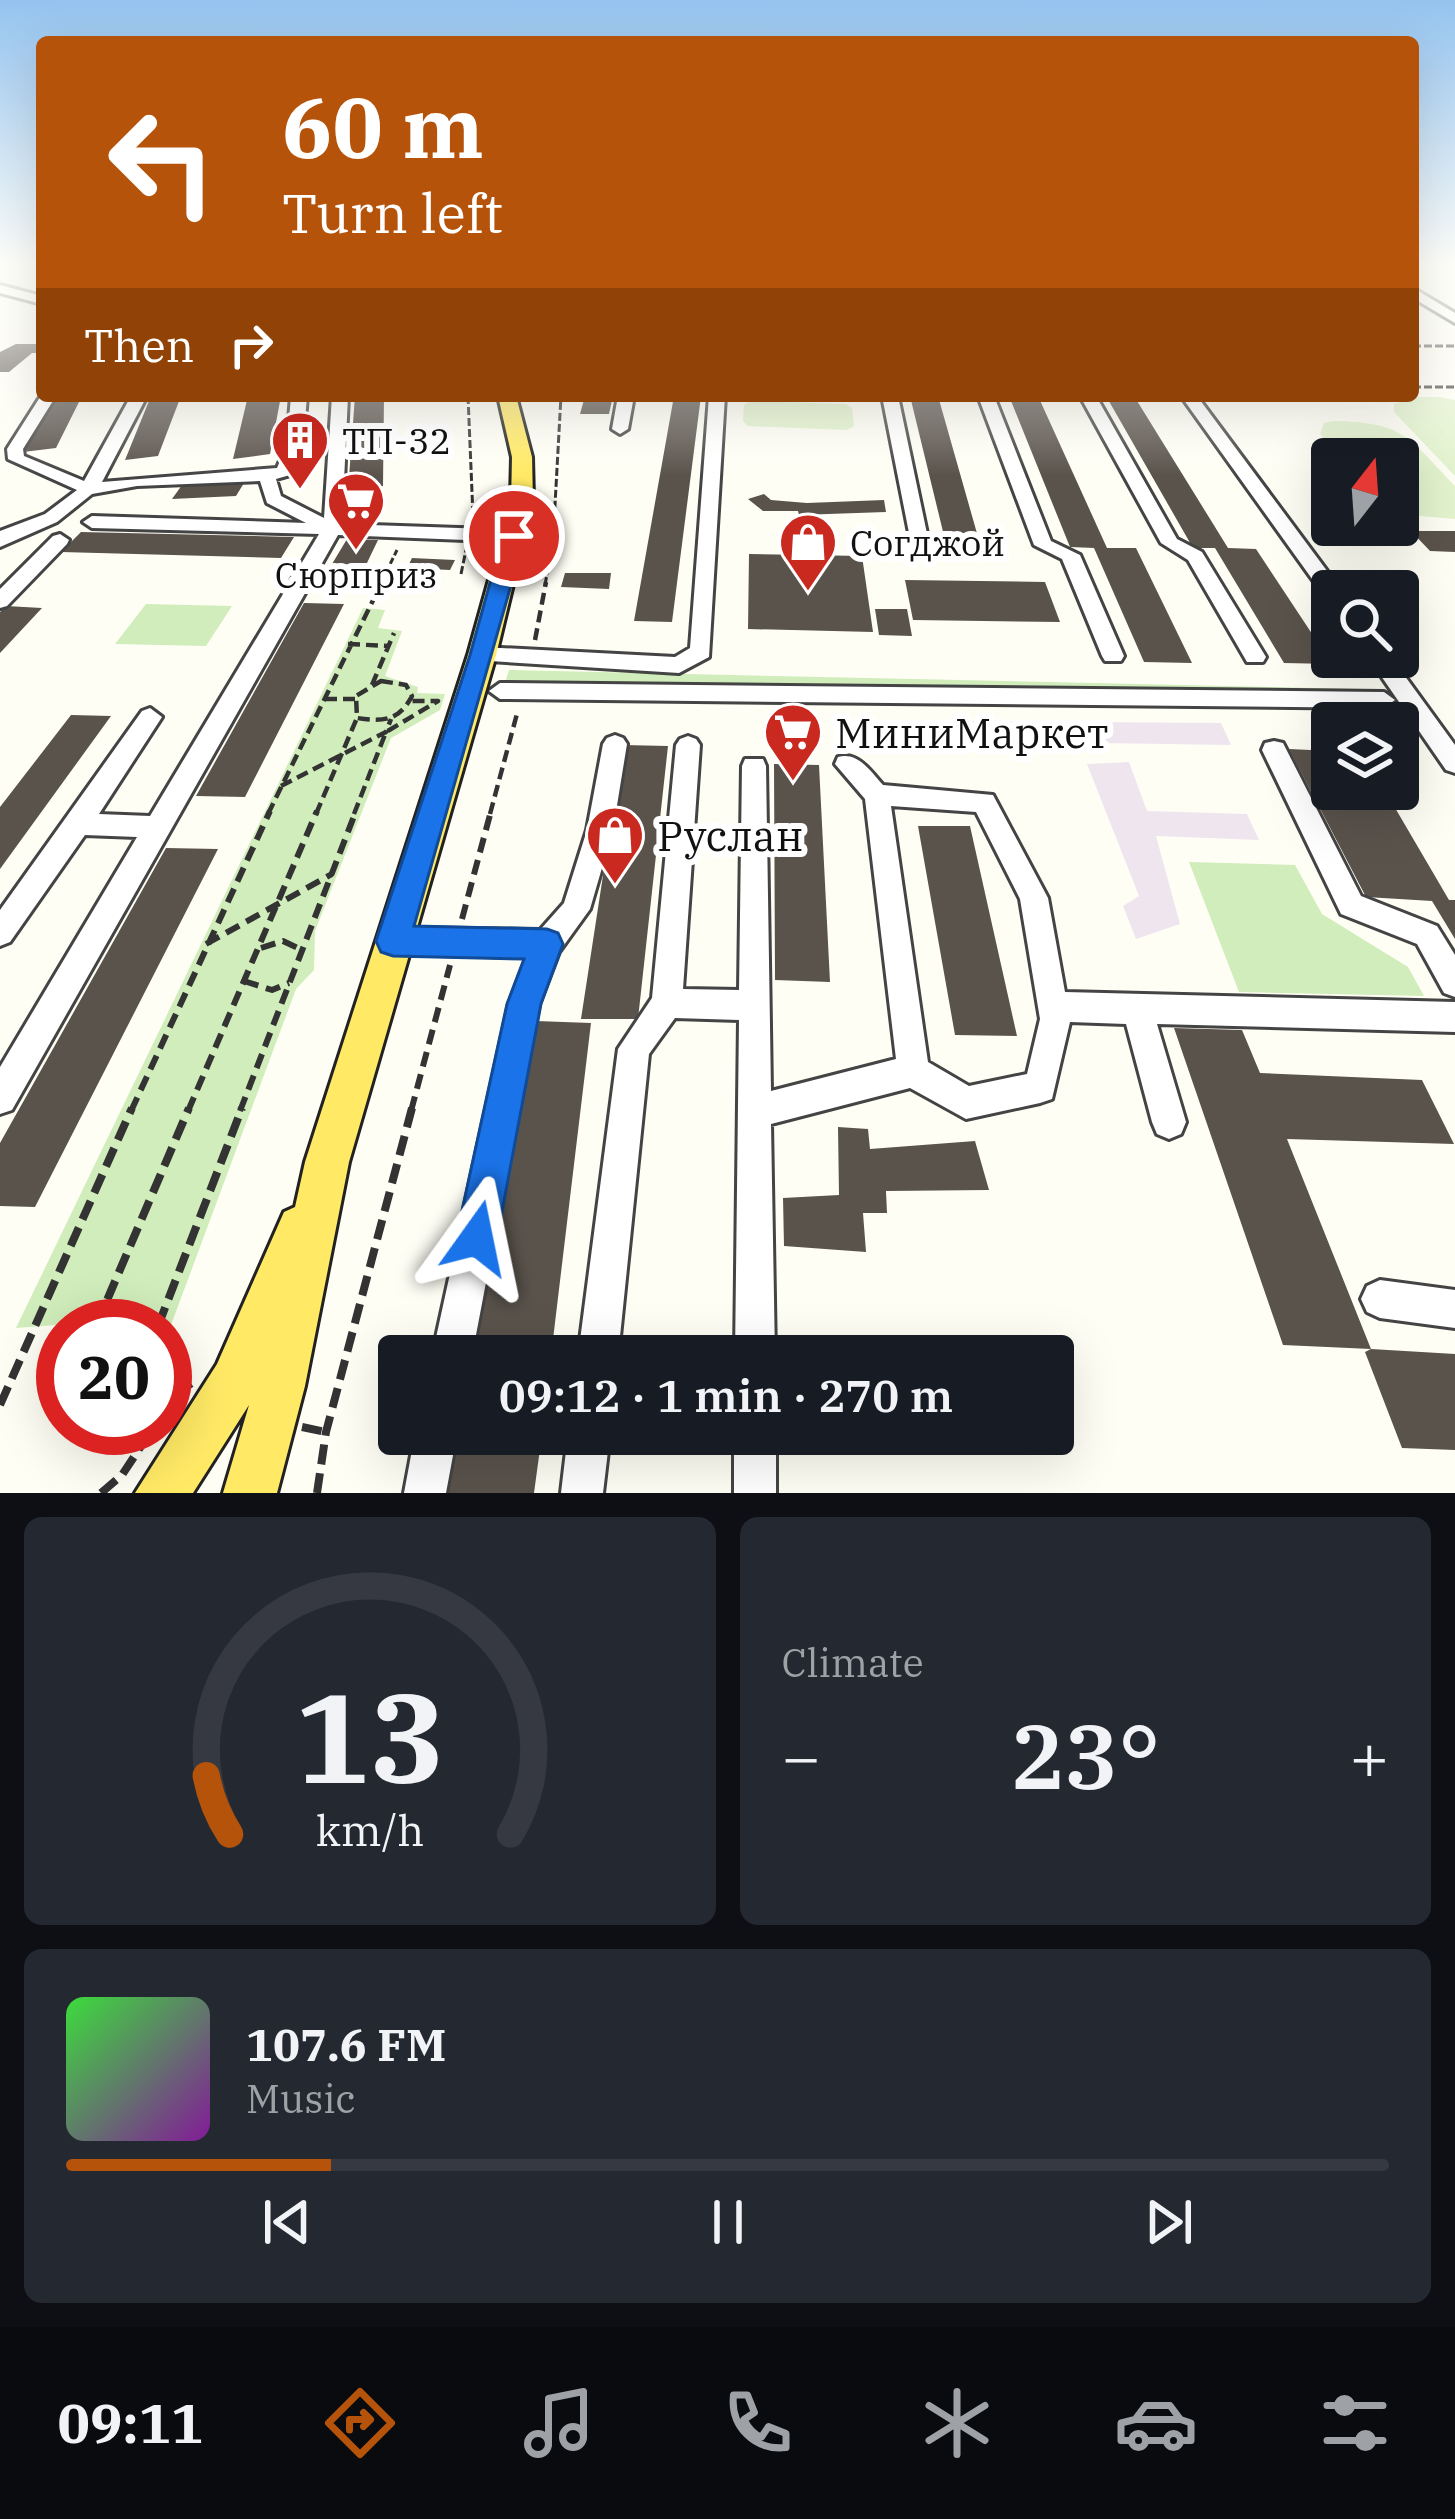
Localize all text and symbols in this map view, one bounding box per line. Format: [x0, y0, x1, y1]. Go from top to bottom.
text: 60 m [282, 72, 484, 181]
icon: left [84, 84, 240, 240]
text: Turn left [282, 178, 503, 248]
icon: right [218, 312, 284, 378]
text: Then [84, 316, 194, 374]
building icon: ТП-32 [269, 409, 331, 491]
place label: ТП-32 [342, 417, 451, 464]
north arrow [1311, 438, 1419, 546]
map controls [1311, 438, 1419, 810]
supermarket icon: Сюрприз [325, 470, 387, 552]
pin [463, 485, 565, 587]
icon: arrive [481, 503, 547, 569]
shop icon: Согджой [777, 511, 839, 593]
place label: Согджой [850, 519, 1005, 566]
place label: Сюрприз [275, 551, 437, 598]
button: search [1311, 570, 1419, 678]
supermarket icon: МиниМаркет [762, 701, 824, 783]
button: layers [1311, 702, 1419, 810]
place label: МиниМаркет [835, 705, 1109, 760]
shop icon: Руслан [584, 804, 646, 886]
place label: Руслан [657, 808, 803, 863]
position arrow [414, 1175, 540, 1301]
speed limit sign: 20 [36, 1299, 192, 1455]
text: 09:12 · 1 min · 270 m [499, 1366, 953, 1424]
text: Climate [782, 1637, 924, 1688]
text: 13 [295, 1655, 445, 1817]
text: 23° [1010, 1697, 1160, 1814]
text: − [782, 1713, 821, 1799]
text: + [1349, 1713, 1389, 1799]
text: km/h [316, 1802, 424, 1858]
text: 107.6 FM [246, 2015, 446, 2073]
text: Music [246, 2073, 356, 2124]
icon: previous [254, 2189, 320, 2255]
icon: pause [695, 2189, 761, 2255]
icon: next [1136, 2189, 1202, 2255]
icon: directions [318, 2381, 402, 2465]
icon: music [517, 2381, 601, 2465]
icon: phone [716, 2381, 800, 2465]
icon: climate [915, 2381, 999, 2465]
icon: car [1114, 2381, 1198, 2465]
icon: filters [1313, 2381, 1397, 2465]
text: 09:11 [58, 2388, 203, 2458]

